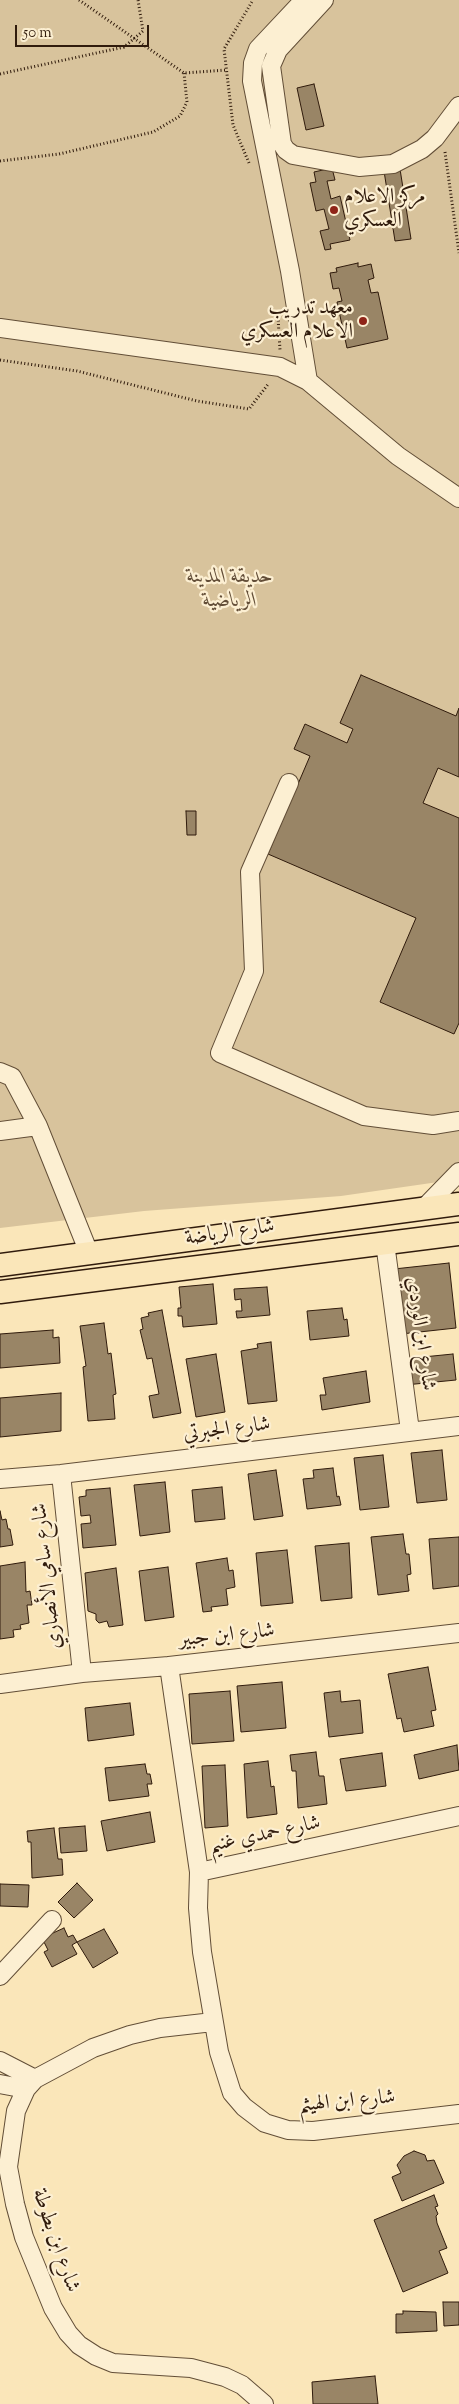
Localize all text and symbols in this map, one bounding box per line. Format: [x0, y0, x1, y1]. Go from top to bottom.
scale bar [18, 15, 151, 47]
text: 50 m [23, 23, 52, 44]
place label: مركز الاعلام العسكري [344, 185, 425, 235]
marker: مركز الاعلام العسكري [328, 204, 340, 216]
place label: معهد تدريب الاعلام العسكري [241, 296, 353, 346]
marker: معهد تدريب الاعلام العسكري [357, 315, 369, 327]
park label: حديقة المدينة الرياضية [187, 565, 273, 615]
street label: شارع الرياضة [184, 1215, 276, 1253]
street label: شارع ابن الوردي [399, 1275, 439, 1393]
street label: شارع الجبرتي [182, 1413, 272, 1449]
street label: شارع سامي الأنصاري [29, 1502, 69, 1650]
street label: شارع ابن جبير [178, 1619, 276, 1655]
street label: شارع حمدي غنيم [207, 1812, 323, 1860]
street label: شارع ابن الهيثم [298, 2086, 396, 2120]
street label: شارع ابن بطوطة [24, 2186, 84, 2296]

